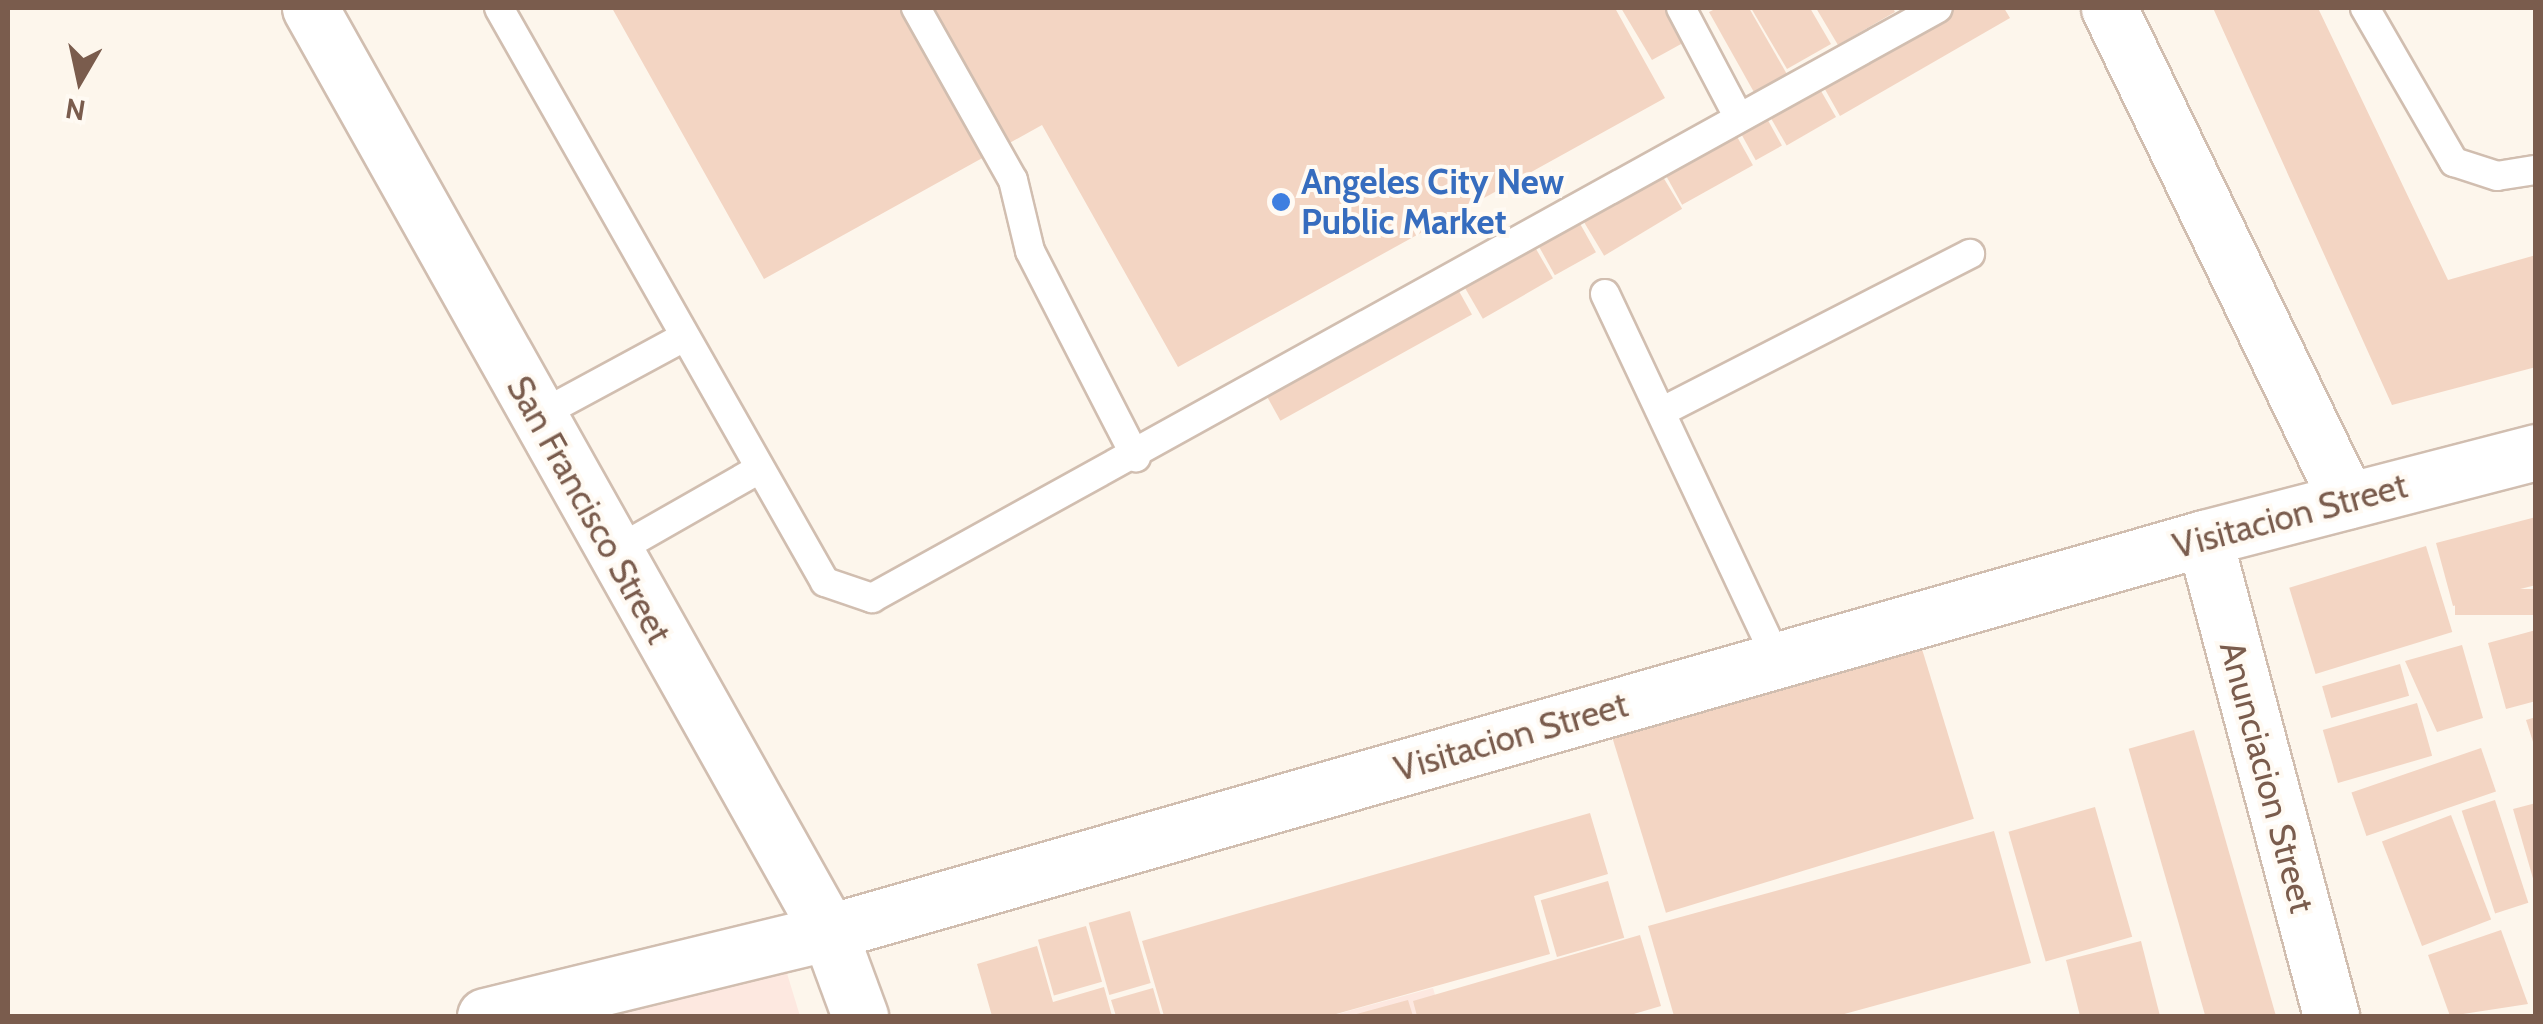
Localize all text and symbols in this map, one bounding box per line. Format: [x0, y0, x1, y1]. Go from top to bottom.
north arrow [30, 30, 130, 130]
text: N [63, 91, 88, 128]
place label: Angeles City New Public Market [1301, 161, 1564, 243]
marker: Angeles City New Public Market [1270, 191, 1292, 213]
street label: San Francisco Street [498, 369, 680, 651]
street label: Visitacion Street [2168, 465, 2412, 567]
street label: Anunciacion Street [2211, 637, 2323, 917]
street label: Visitacion Street [1389, 684, 1633, 790]

